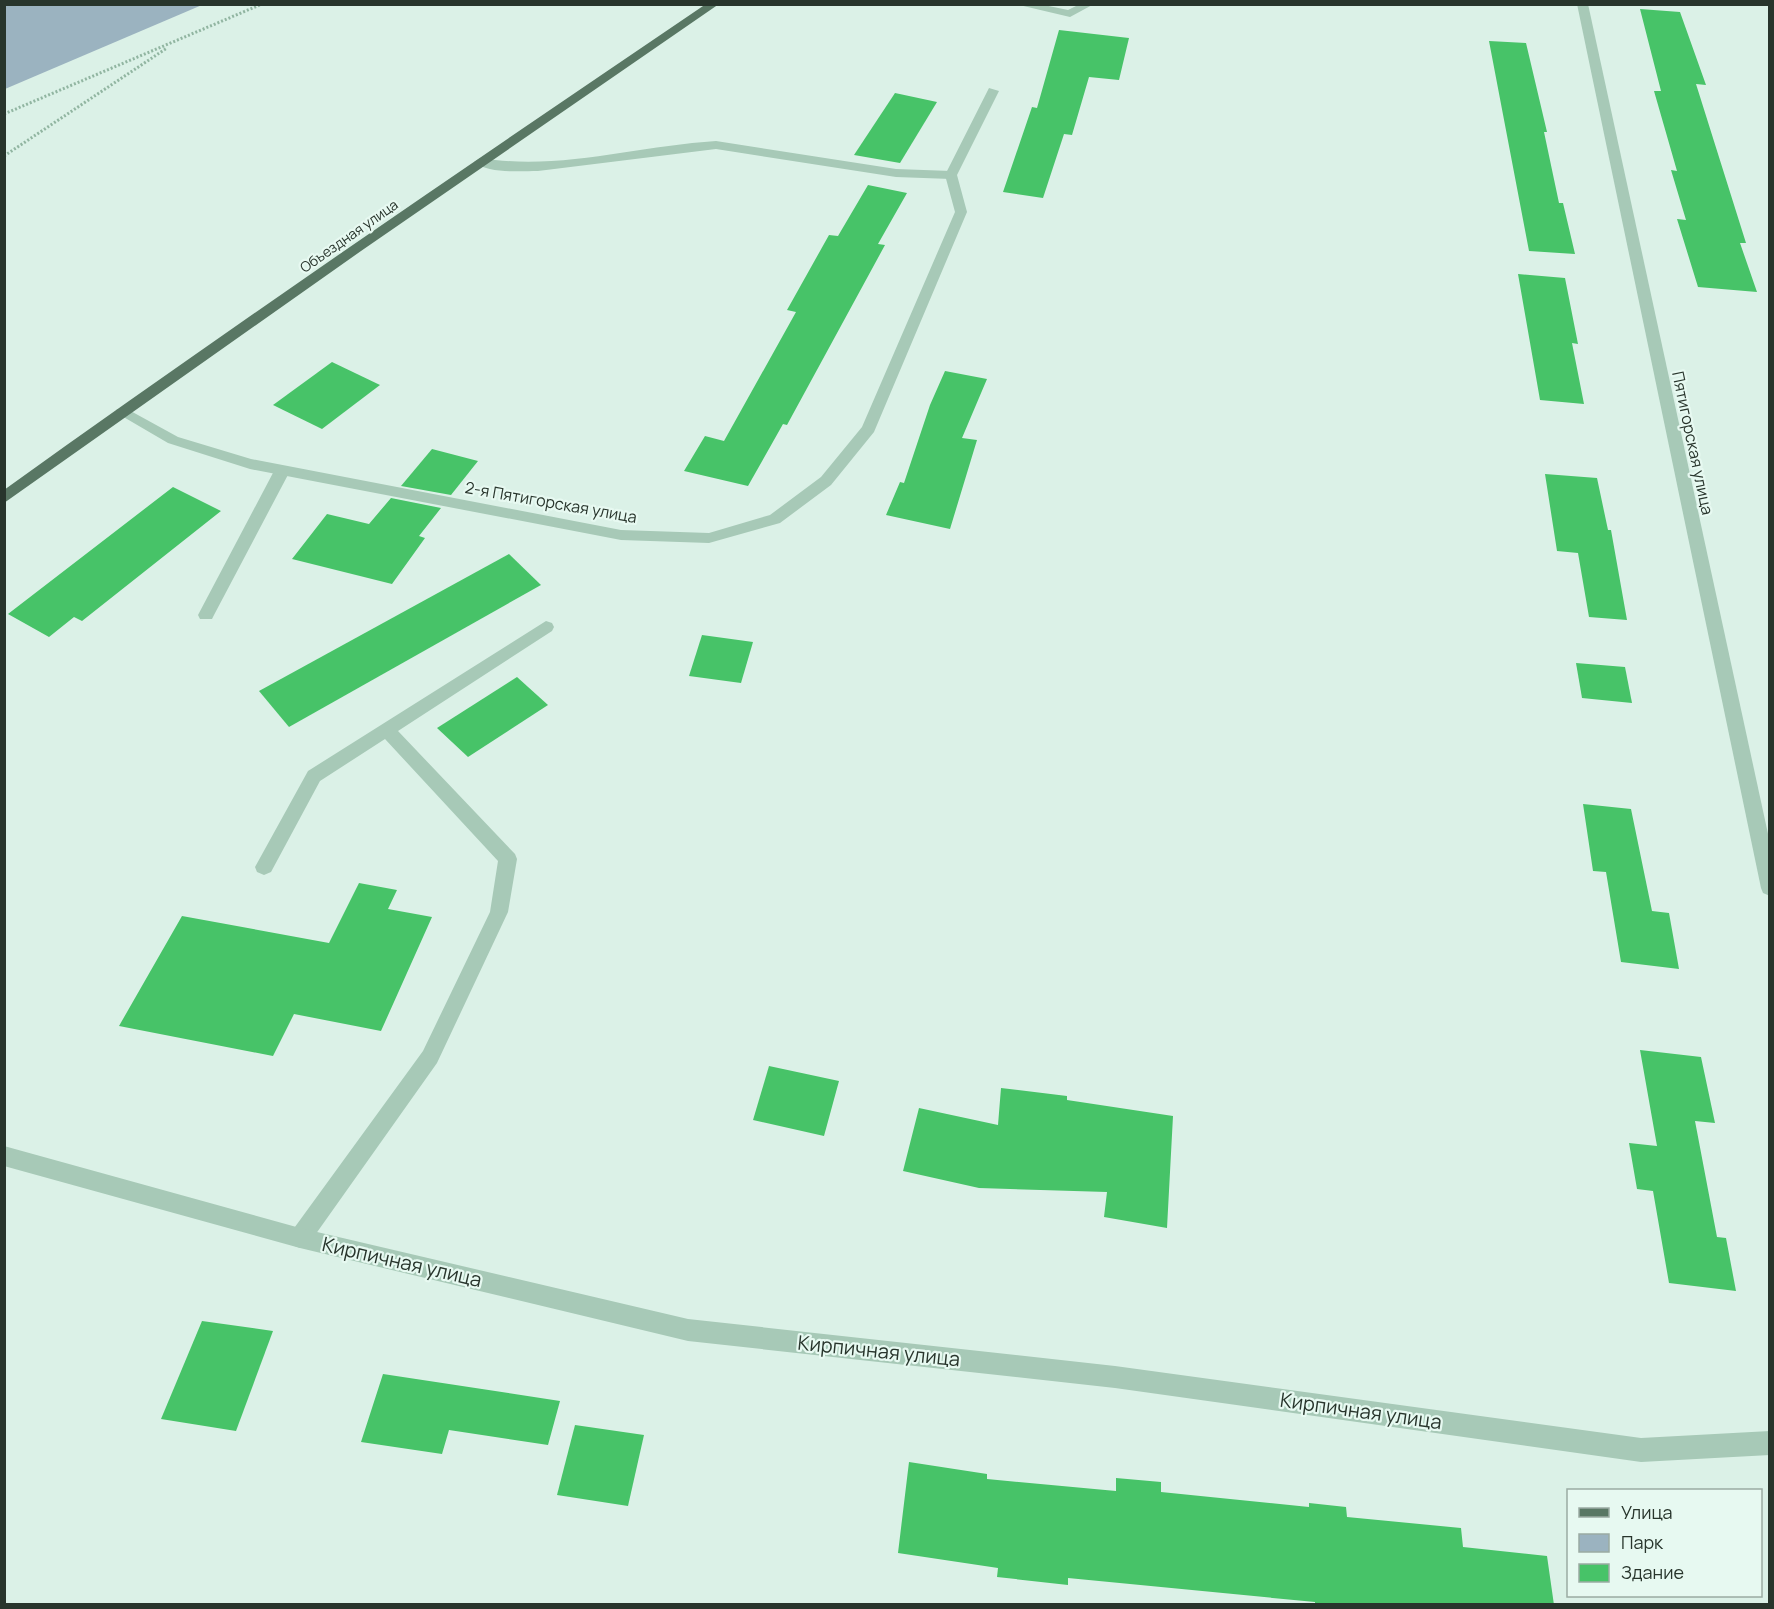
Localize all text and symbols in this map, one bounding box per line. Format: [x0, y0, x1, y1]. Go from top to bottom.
street label: Объездная улица [296, 195, 402, 277]
street label: Пятигорская улица [1667, 369, 1719, 517]
street label: 2-я Пятигорская улица [463, 476, 639, 528]
street label: Кирпичная улица [320, 1230, 485, 1293]
street label: Кирпичная улица [796, 1329, 962, 1372]
street label: Кирпичная улица [1278, 1386, 1444, 1435]
legend [1567, 1489, 1762, 1597]
text: Улица [1621, 1500, 1673, 1524]
text: Парк [1621, 1530, 1664, 1554]
text: Здание [1621, 1560, 1684, 1584]

